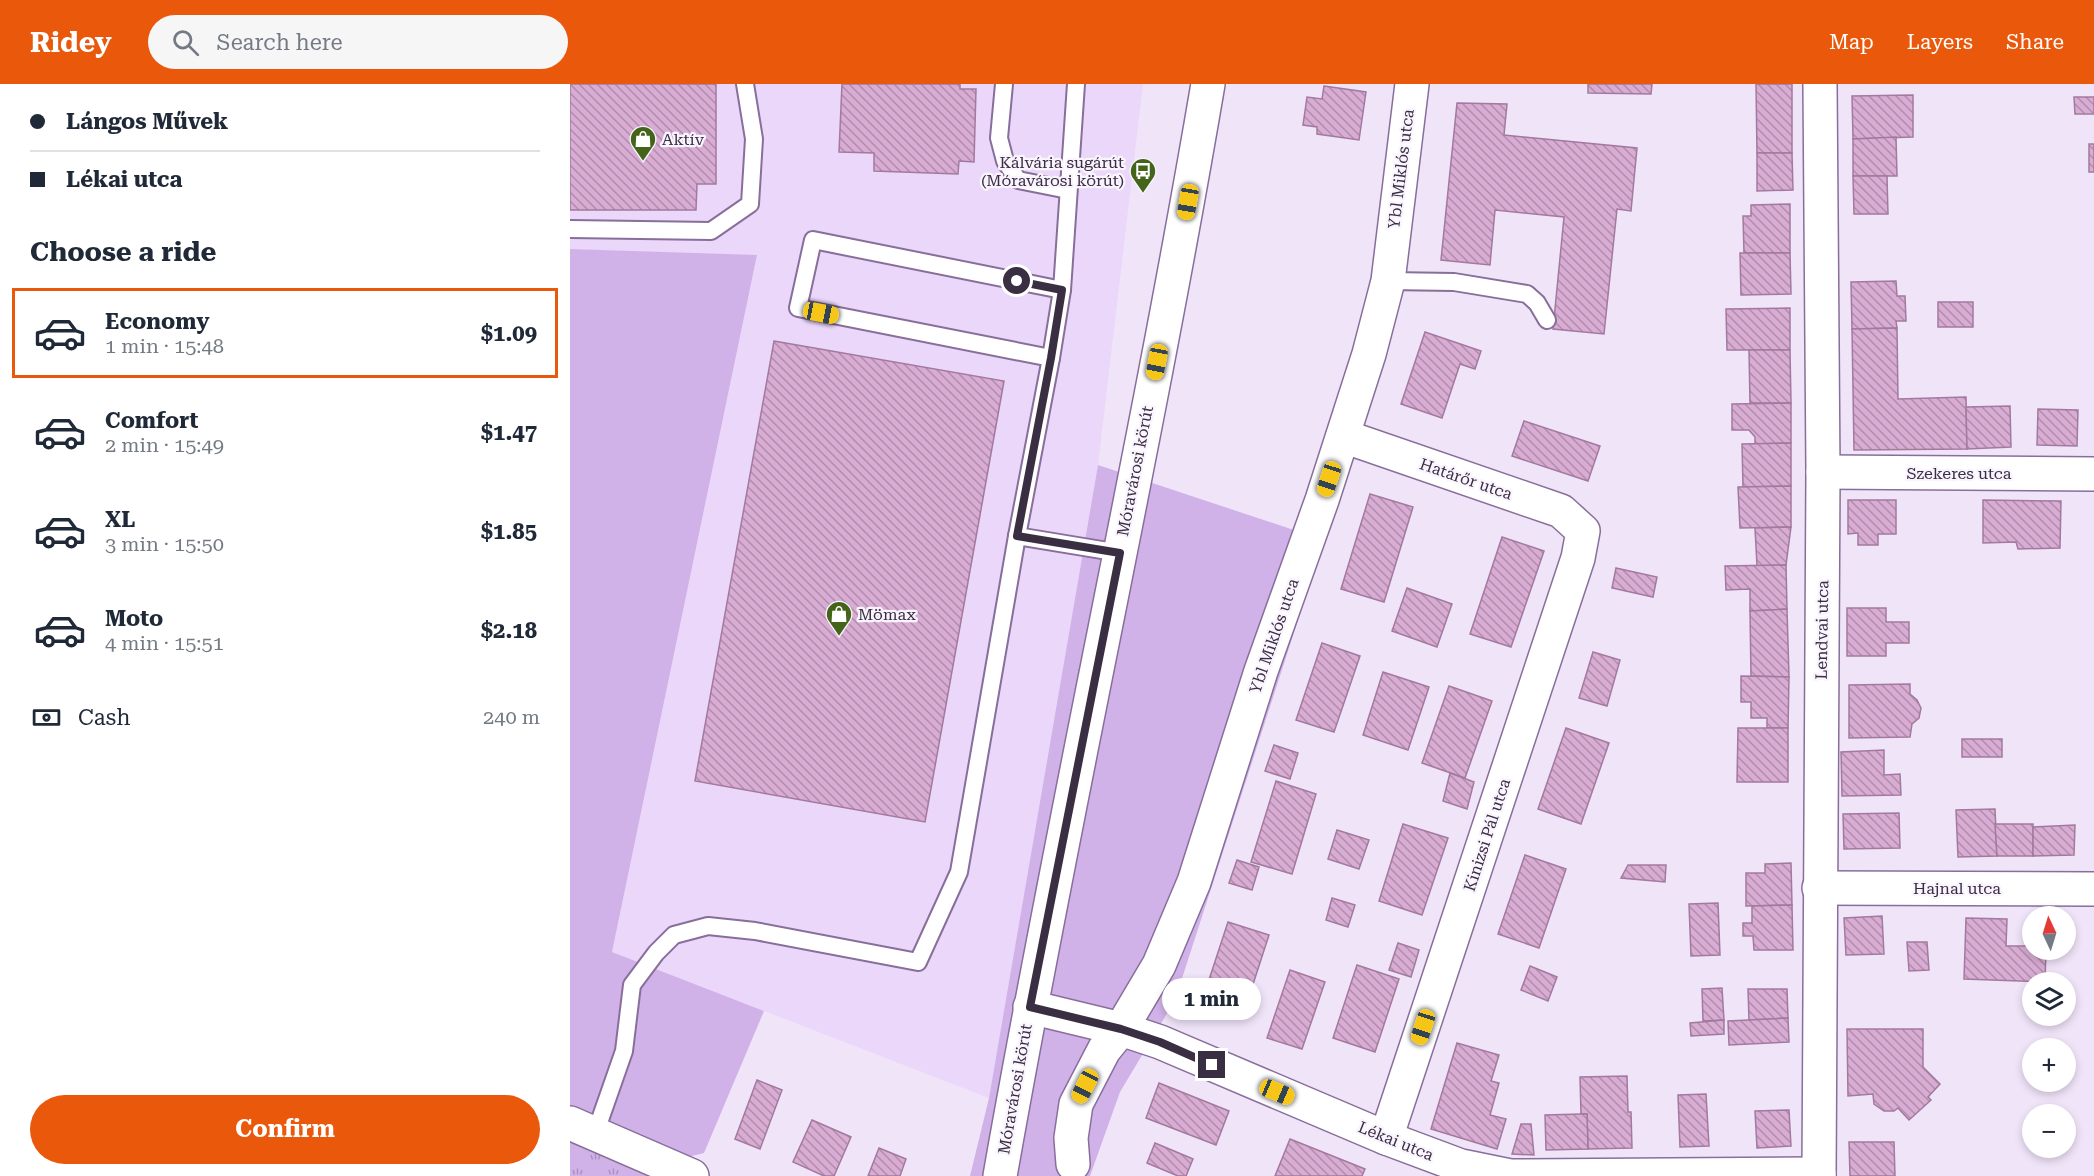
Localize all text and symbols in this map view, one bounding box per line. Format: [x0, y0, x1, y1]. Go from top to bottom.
search box [148, 15, 568, 69]
text: Ridey [30, 26, 112, 59]
icon: search [169, 26, 202, 59]
text: Search here [217, 30, 343, 55]
text: Map [1829, 30, 1874, 54]
text: Layers [1907, 30, 1973, 54]
text: Share [2006, 30, 2064, 54]
street label: Ybl Miklós utca [1384, 108, 1418, 230]
text: Lángos Művek [66, 109, 228, 134]
shop icon: Aktív [628, 124, 658, 162]
place label: Aktív [662, 130, 705, 149]
place label: Kálvária sugárút (Móravárosi körút) [981, 153, 1124, 190]
bus stop icon: Kálvária sugárút (Móravárosi körút) [1128, 156, 1158, 194]
text: Lékai utca [66, 167, 182, 192]
car [1176, 183, 1200, 221]
text: Choose a ride [30, 236, 216, 268]
route start [1003, 267, 1030, 294]
car [802, 301, 840, 325]
icon: car [33, 306, 87, 360]
text: Economy [105, 309, 209, 334]
text: $1.09 [481, 321, 537, 346]
text: 1 min · 15:48 [105, 334, 224, 358]
car [1145, 343, 1169, 381]
street label: Móravárosi körút [1113, 404, 1157, 538]
icon: car [33, 405, 87, 459]
text: Comfort [105, 408, 198, 433]
text: $1.47 [481, 420, 537, 445]
text: 2 min · 15:49 [105, 433, 224, 457]
street label: Határőr utca [1417, 454, 1515, 504]
car [1315, 459, 1343, 499]
street label: Szekeres utca [1907, 464, 2012, 483]
icon: car [33, 504, 87, 558]
text: XL [105, 507, 135, 532]
text: $1.85 [481, 519, 537, 544]
text: 3 min · 15:50 [105, 532, 224, 556]
street label: Ybl Miklós utca [1245, 576, 1303, 696]
street label: Lendvai utca [1812, 580, 1832, 680]
shop icon: Mömax [824, 599, 854, 637]
icon: car [33, 603, 87, 657]
place label: Mömax [858, 605, 916, 624]
text: Moto [105, 606, 163, 631]
text: $2.18 [481, 618, 537, 643]
text: 4 min · 15:51 [105, 631, 224, 655]
icon: cash [30, 701, 63, 734]
text: Cash [78, 705, 130, 730]
text: 240 m [483, 705, 540, 729]
street label: Kinizsi Pál utca [1460, 776, 1514, 894]
street label: Hajnal utca [1913, 879, 2001, 898]
north arrow [2022, 906, 2076, 960]
map controls [2022, 906, 2076, 1158]
button: layers [2022, 972, 2076, 1026]
callout: 1 min [1162, 978, 1262, 1020]
text: 1 min [1184, 987, 1239, 1011]
car [1409, 1007, 1437, 1047]
street label: Móravárosi körút [994, 1022, 1036, 1156]
button: + [2022, 1038, 2076, 1092]
route end [1198, 1051, 1225, 1078]
car [1069, 1066, 1101, 1106]
car [1257, 1077, 1297, 1107]
button: Confirm [30, 1095, 540, 1164]
button: − [2022, 1104, 2076, 1158]
street label: Lékai utca [1356, 1117, 1437, 1165]

